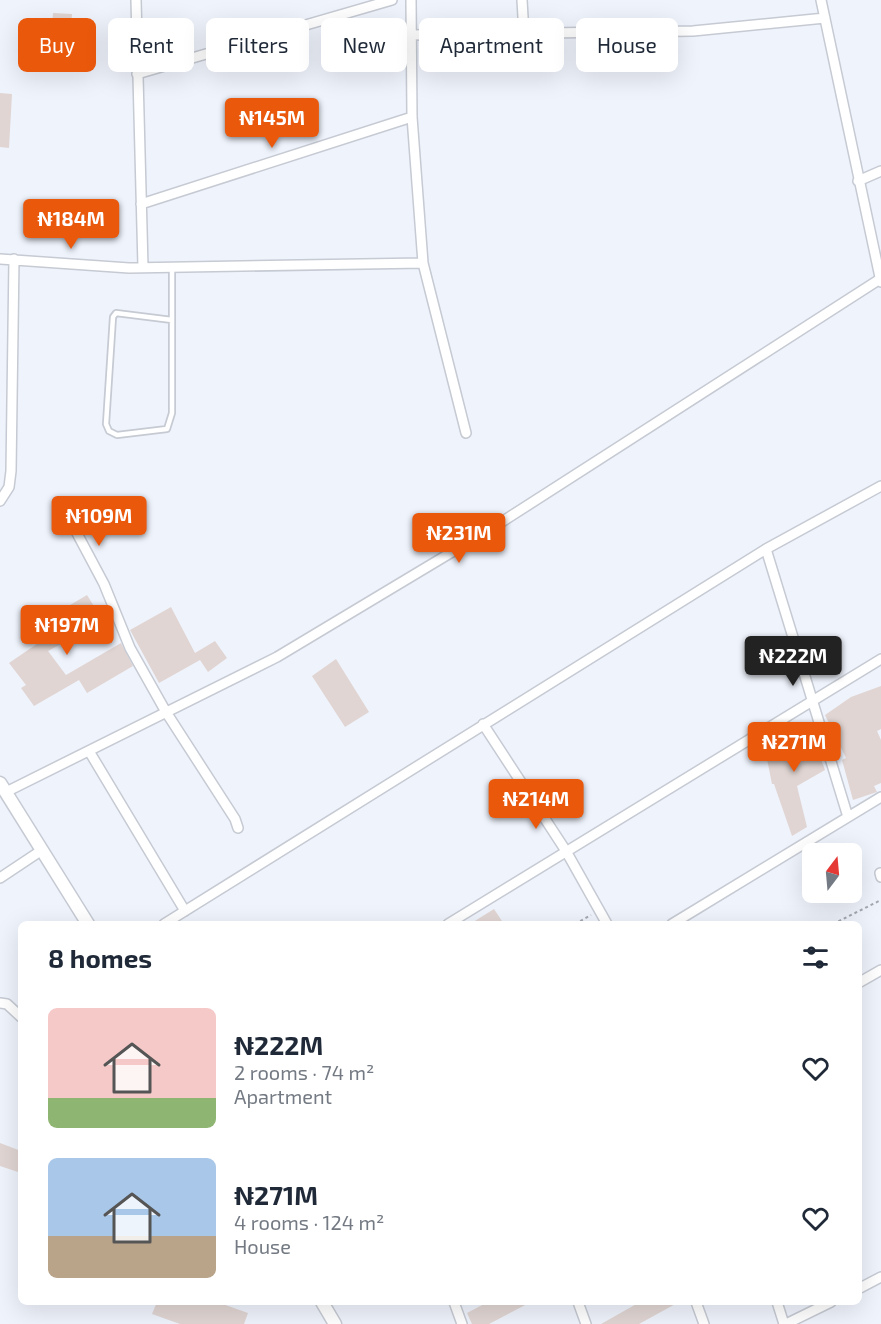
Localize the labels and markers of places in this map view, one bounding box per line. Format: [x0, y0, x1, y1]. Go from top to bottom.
pin: ₦145M [230, 98, 314, 149]
pin: ₦184M [29, 199, 113, 250]
pin: ₦109M [57, 496, 141, 547]
pin: ₦231M [417, 513, 501, 564]
pin: ₦197M [25, 605, 109, 656]
pin: ₦222M [751, 636, 835, 687]
pin: ₦271M [752, 722, 836, 773]
pin: ₦214M [494, 779, 578, 830]

